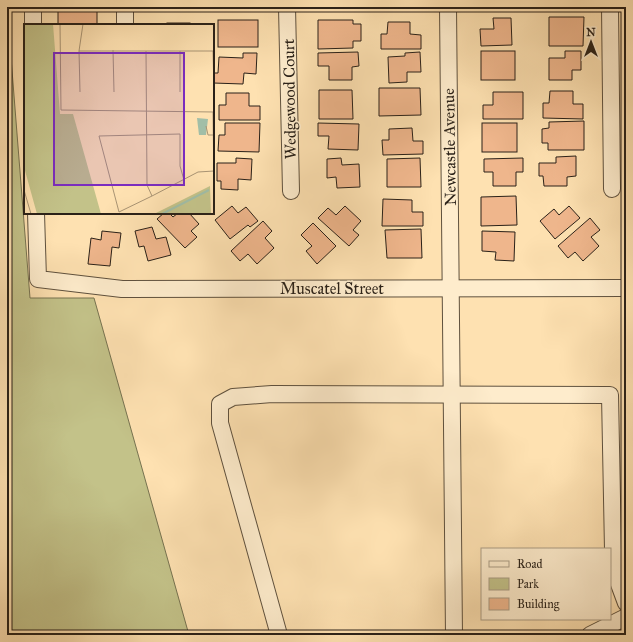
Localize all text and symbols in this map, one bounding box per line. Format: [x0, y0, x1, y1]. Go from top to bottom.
north arrow [571, 22, 611, 62]
inset map [24, 24, 214, 214]
text: N [586, 26, 596, 39]
street label: Wedgewood Court [279, 38, 301, 160]
street label: Newcastle Avenue [439, 88, 460, 206]
street label: Muscatel Street [280, 279, 384, 298]
legend [481, 548, 611, 620]
text: Road [517, 557, 543, 571]
text: Park [517, 577, 539, 591]
text: Building [517, 597, 560, 612]

